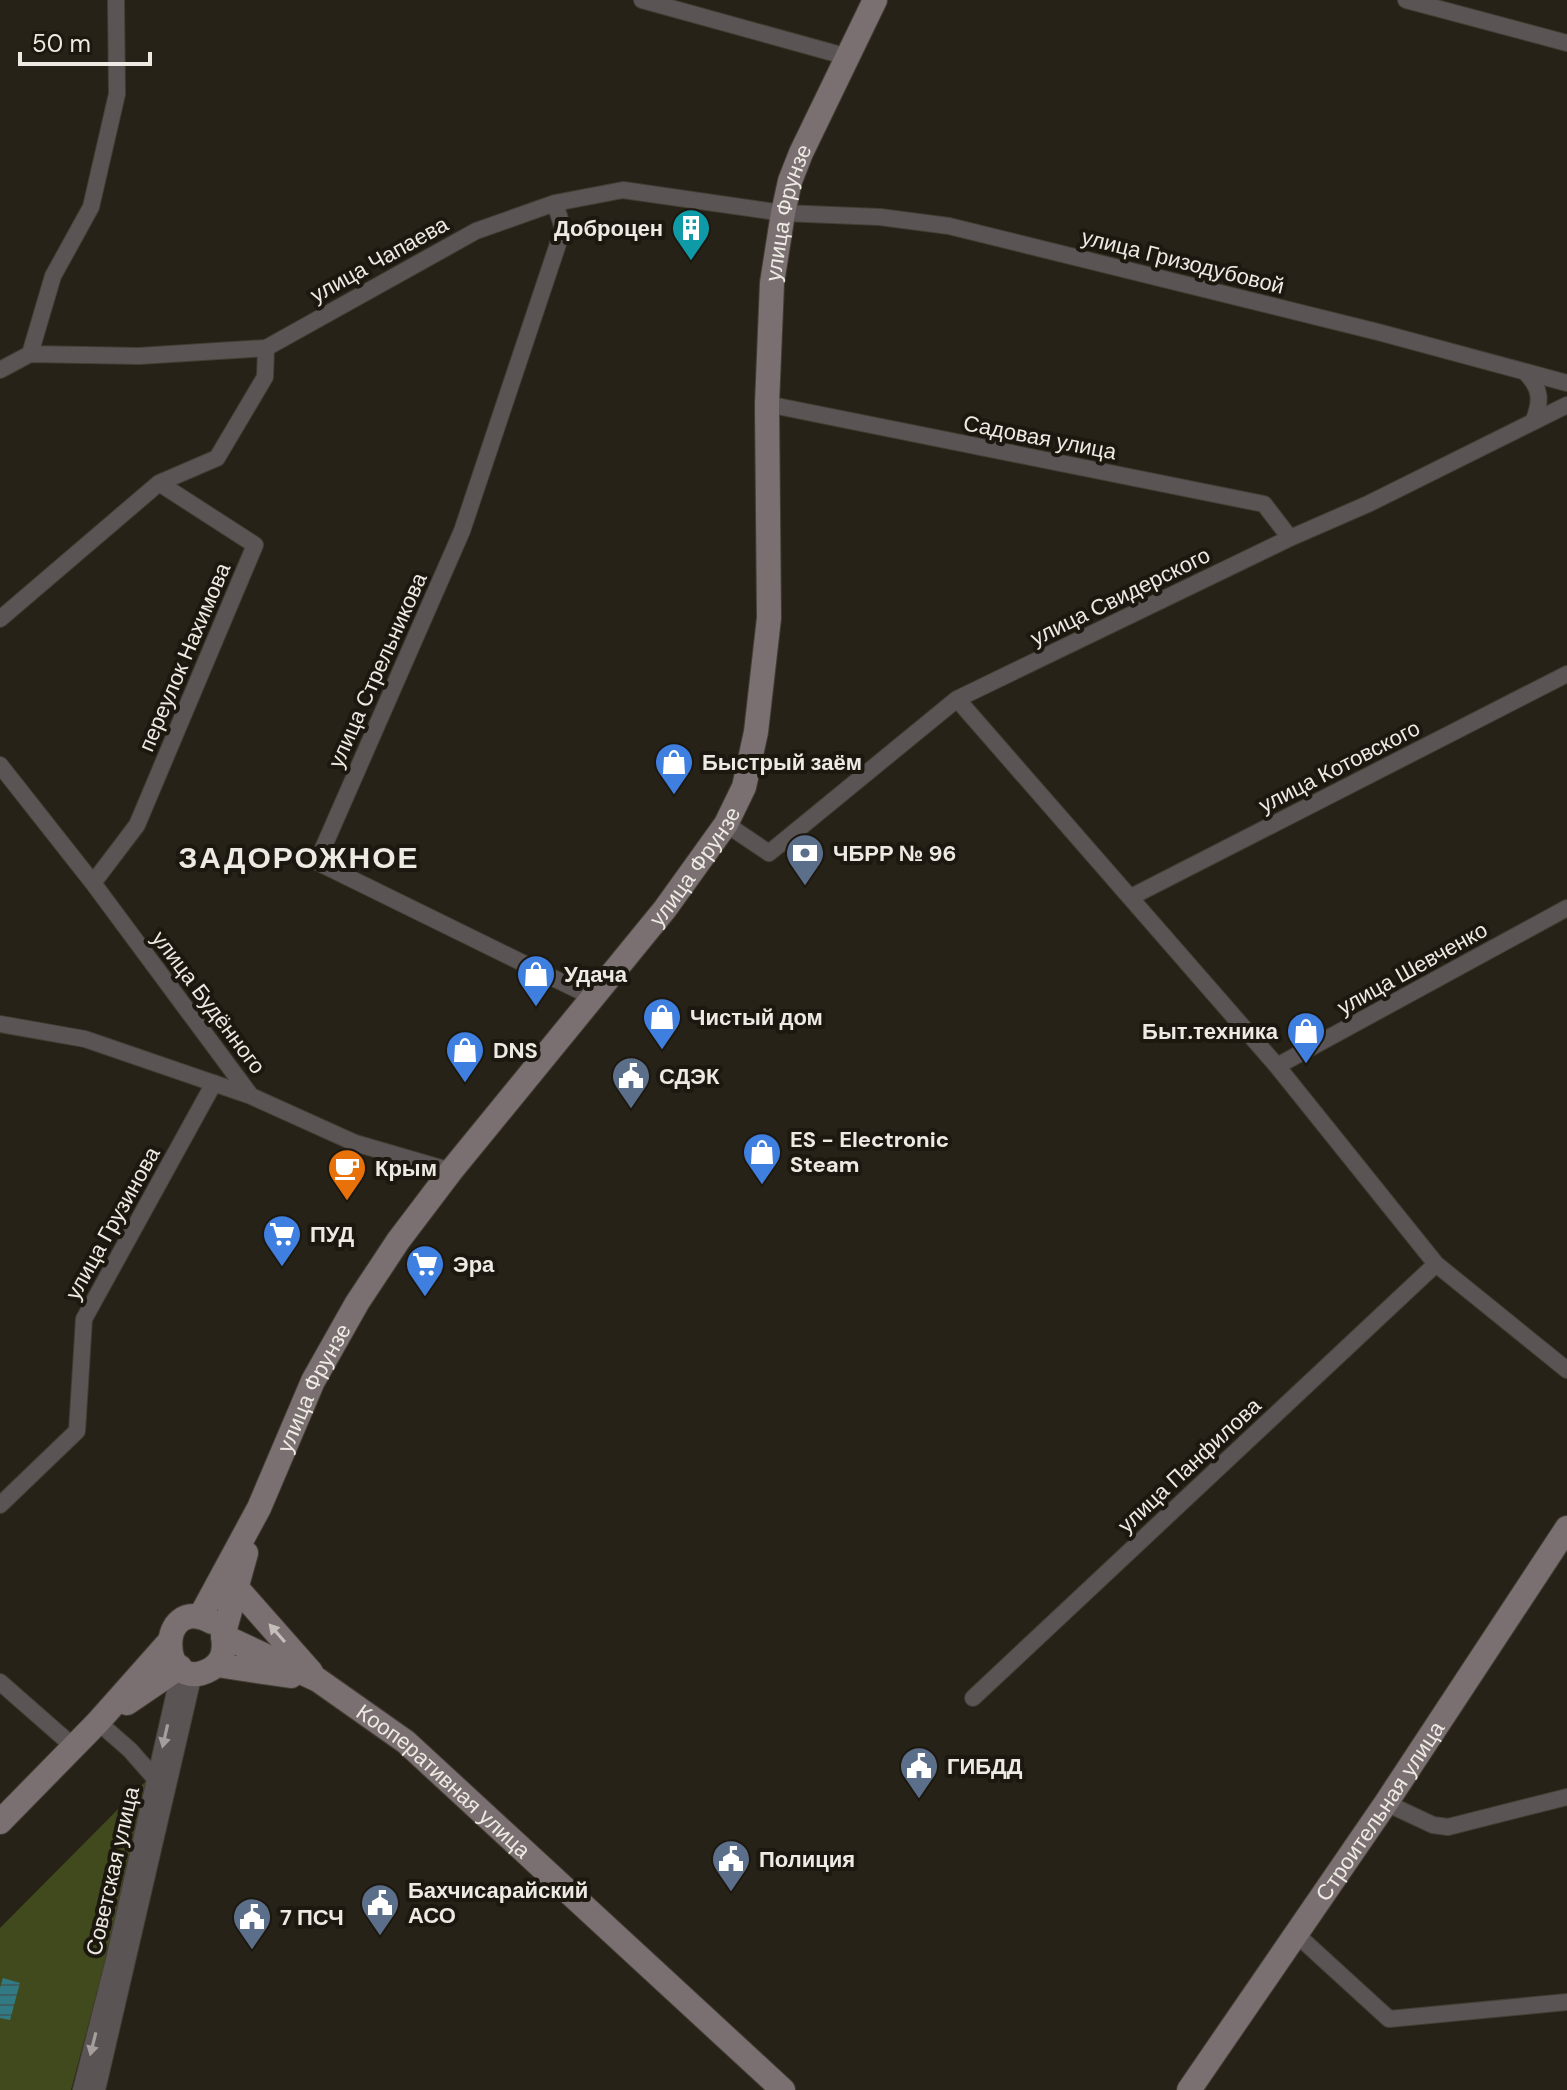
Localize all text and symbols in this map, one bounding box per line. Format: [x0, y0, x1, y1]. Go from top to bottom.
scale bar [20, 16, 150, 66]
text: 50 m [32, 28, 91, 59]
street label: улица Фрунзе [758, 139, 818, 283]
building icon: Доброцен [670, 207, 712, 262]
street label: улица Чапаева [305, 209, 454, 309]
place label: Доброцен [554, 214, 663, 243]
street label: улица Гризодубовой [1078, 222, 1287, 301]
street label: Садовая улица [961, 408, 1120, 467]
street label: улица Свидерского [1026, 540, 1215, 653]
street label: переулок Нахимова [132, 558, 238, 756]
street label: улица Стрельникова [321, 567, 434, 772]
street label: улица Котовского [1254, 713, 1425, 820]
shop icon: Быстрый заём [653, 741, 695, 796]
place label: Быстрый заём [702, 748, 862, 777]
street label: улица Фрунзе [643, 802, 747, 933]
bank icon: ЧБРР № 96 [784, 832, 826, 887]
district label: ЗАДОРОЖНОЕ [179, 838, 419, 877]
place label: ЧБРР № 96 [833, 839, 956, 868]
street label: улица Шевченко [1332, 915, 1492, 1022]
street label: улица Будённого [145, 925, 272, 1080]
shop icon: Удача [515, 953, 557, 1008]
place label: Удача [564, 960, 628, 989]
shop icon: Чистый дом [641, 996, 683, 1051]
place label: Чистый дом [690, 1003, 823, 1032]
shop icon: Быт.техника [1285, 1010, 1327, 1065]
place label: Быт.техника [1142, 1017, 1279, 1046]
shop icon: DNS [444, 1029, 486, 1084]
place label: DNS [493, 1036, 538, 1065]
public building icon: СДЭК [610, 1055, 652, 1110]
place label: СДЭК [659, 1062, 720, 1091]
place label: ES - Electronic Steam [790, 1125, 949, 1179]
shop icon: ES - Electronic Steam [741, 1131, 783, 1186]
street label: улица Грузинова [58, 1141, 167, 1305]
cafe icon: Крым [326, 1147, 368, 1202]
place label: Крым [375, 1154, 437, 1183]
supermarket icon: ПУД [261, 1213, 303, 1268]
place label: ПУД [310, 1220, 354, 1249]
supermarket icon: Эра [404, 1243, 446, 1298]
place label: Эра [453, 1250, 495, 1279]
street label: улица Фрунзе [270, 1318, 358, 1457]
street label: улица Панфилова [1111, 1391, 1268, 1539]
one-way arrow [269, 1624, 286, 1644]
street label: Кооперативная улица [350, 1697, 537, 1865]
street label: Строительная улица [1309, 1715, 1451, 1907]
one-way arrow [158, 1724, 171, 1749]
public building icon: ГИБДД [898, 1745, 940, 1800]
place label: ГИБДД [947, 1752, 1023, 1781]
street label: Советская улица [79, 1783, 146, 1958]
public building icon: Полиция [710, 1838, 752, 1893]
place label: Полиция [759, 1845, 855, 1874]
place label: Бахчисарайский АСО [408, 1876, 588, 1930]
public building icon: Бахчисарайский АСО [359, 1882, 401, 1937]
public building icon: 7 ПСЧ [231, 1896, 273, 1951]
place label: 7 ПСЧ [280, 1903, 344, 1932]
one-way arrow [86, 2031, 98, 2056]

